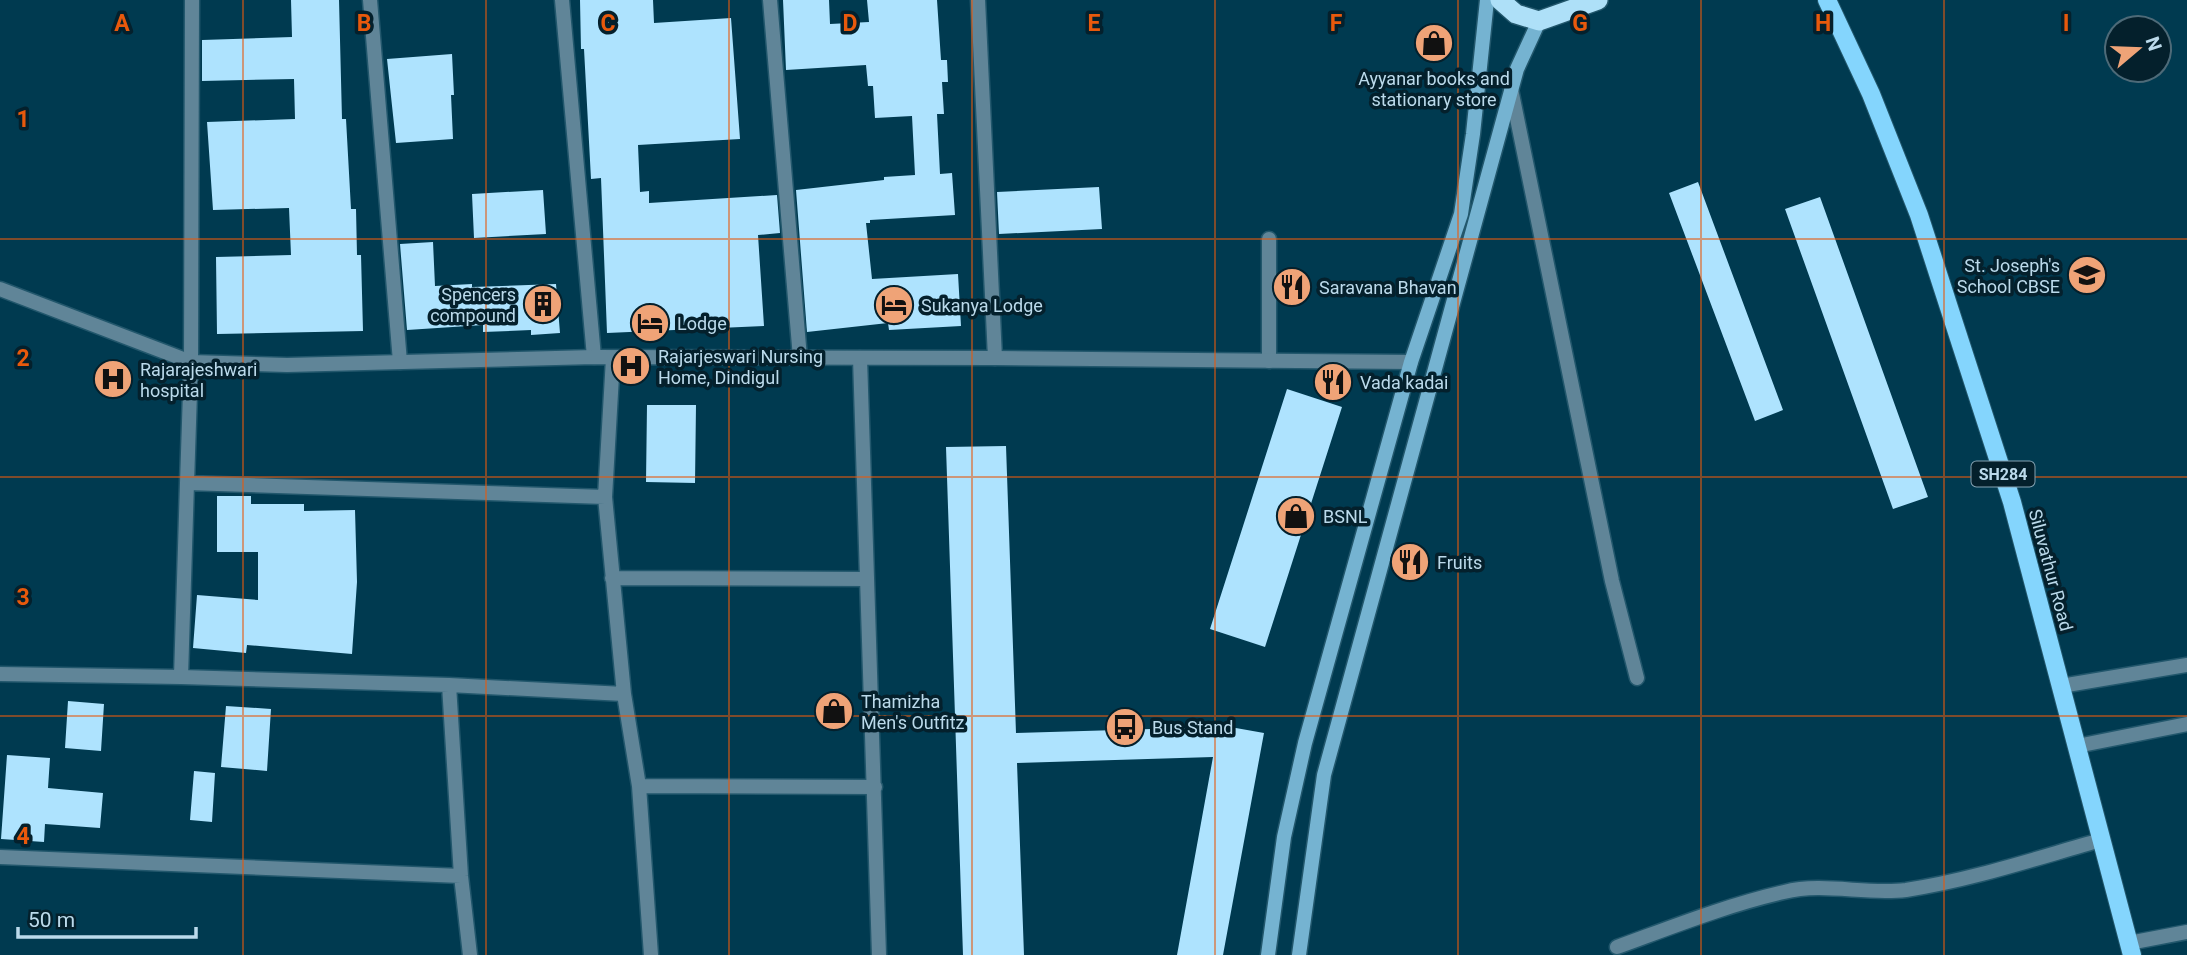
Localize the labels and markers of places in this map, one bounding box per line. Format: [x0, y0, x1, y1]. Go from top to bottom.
shop icon: Ayyanar books and stationary store [1413, 22, 1455, 64]
place label: Ayyanar books and stationary store [1358, 68, 1510, 110]
school or university icon: St. Joseph's School CBSE [2066, 254, 2108, 296]
place label: St. Joseph's School CBSE [1957, 255, 2060, 297]
restaurant icon: Saravana Bhavan [1271, 266, 1313, 308]
place label: Saravana Bhavan [1319, 277, 1457, 298]
building icon: Spencers compound [522, 283, 564, 325]
place label: Spencers compound [430, 284, 516, 326]
hotel icon: Sukanya Lodge [873, 284, 915, 326]
place label: Sukanya Lodge [921, 295, 1043, 316]
hotel icon: Lodge [629, 302, 671, 344]
place label: Lodge [677, 313, 727, 334]
hospital icon: Rajarjeswari Nursing Home, Dindigul [610, 345, 652, 387]
place label: Rajarjeswari Nursing Home, Dindigul [658, 346, 823, 388]
hospital icon: Rajarajeshwari hospital [92, 358, 134, 400]
place label: Rajarajeshwari hospital [140, 359, 257, 401]
restaurant icon: Vada kadai [1312, 361, 1354, 403]
place label: Vada kadai [1360, 372, 1449, 393]
shop icon: BSNL [1275, 495, 1317, 537]
place label: BSNL [1323, 506, 1368, 527]
restaurant icon: Fruits [1389, 541, 1431, 583]
place label: Fruits [1437, 552, 1482, 573]
shop icon: Thamizha Men's Outfitz [813, 690, 855, 732]
place label: Thamizha Men's Outfitz [861, 691, 965, 733]
bus stop icon: Bus Stand [1104, 706, 1146, 748]
place label: Bus Stand [1152, 717, 1233, 738]

